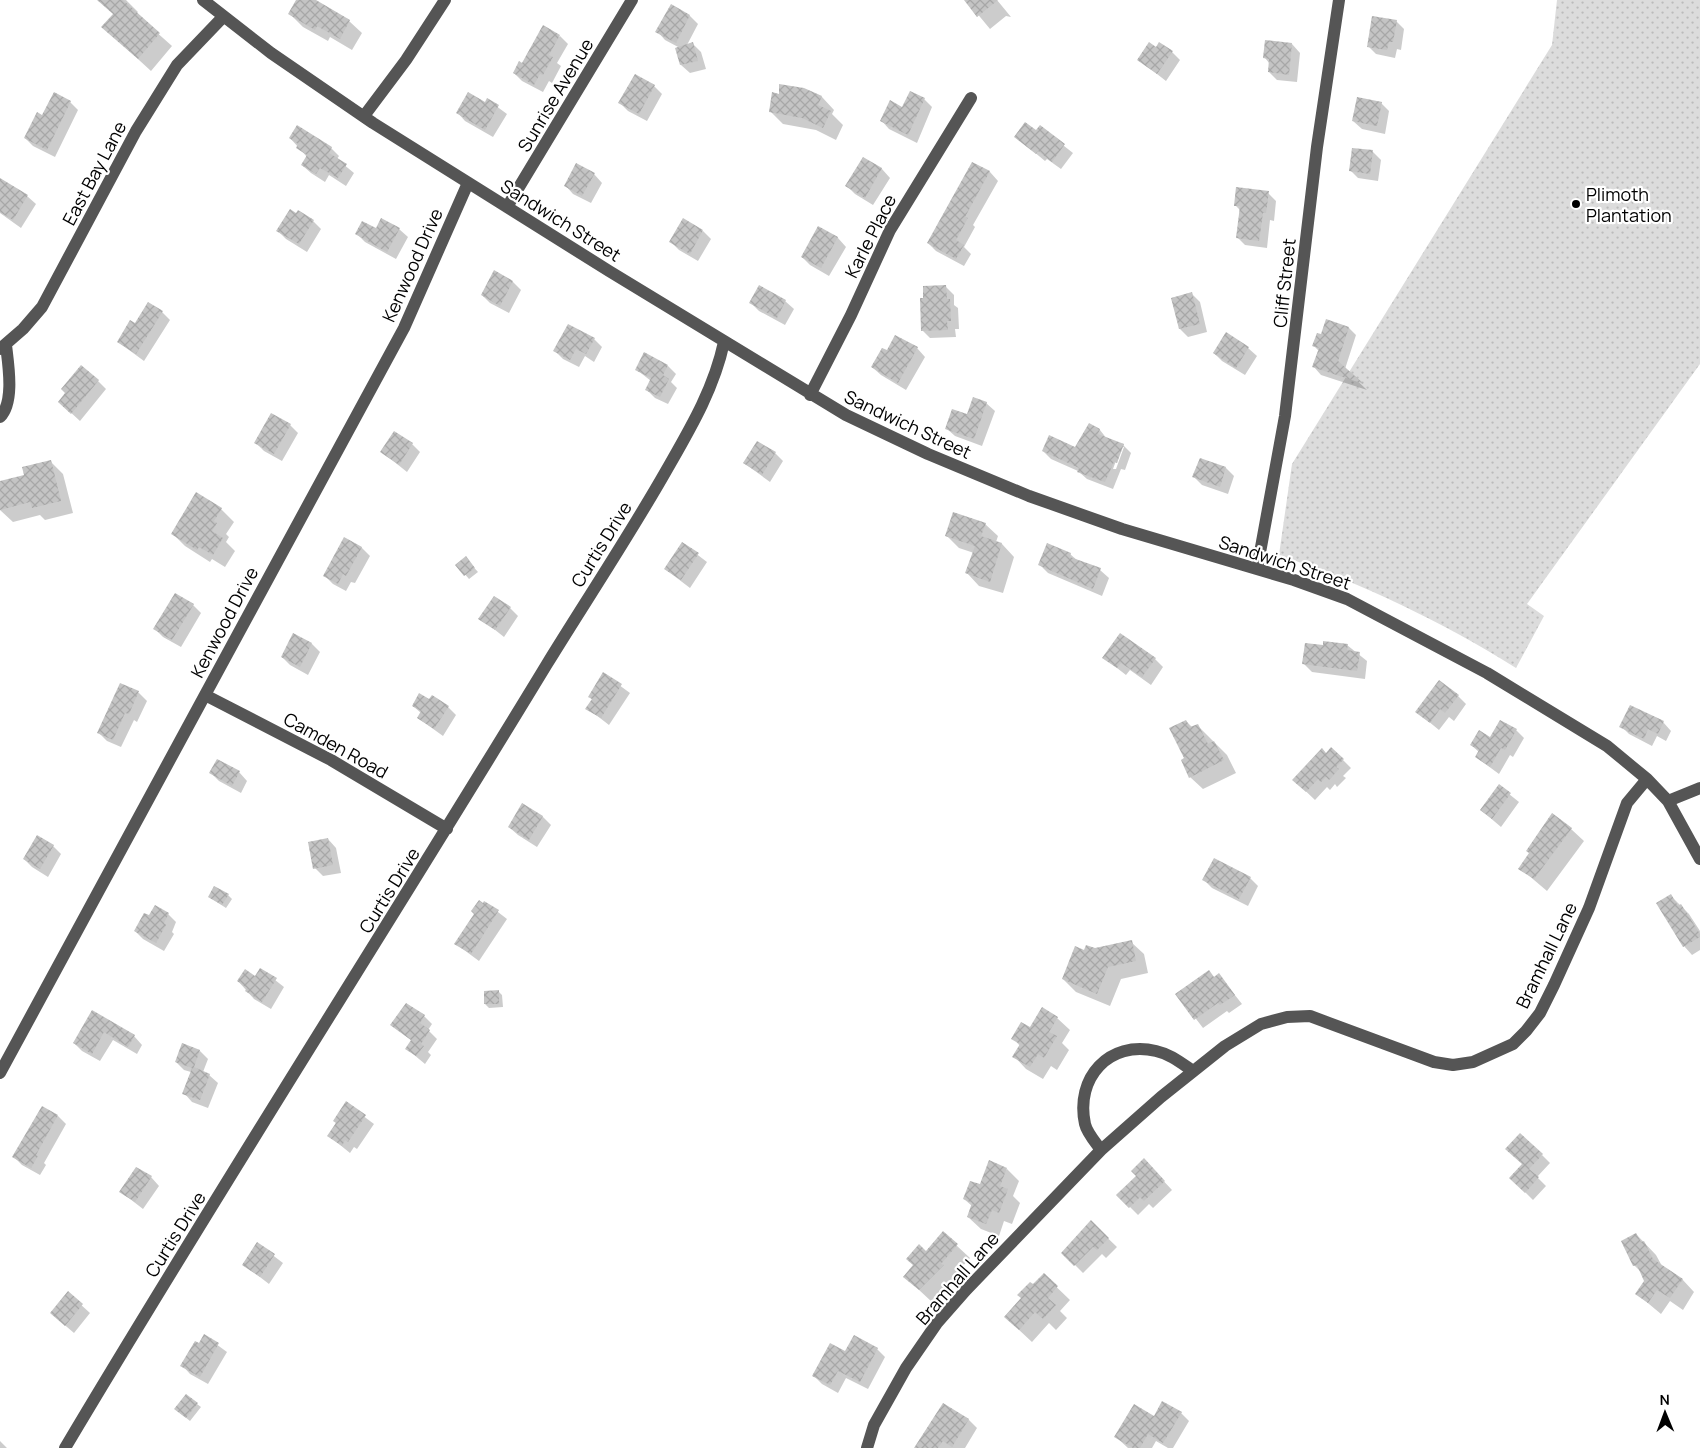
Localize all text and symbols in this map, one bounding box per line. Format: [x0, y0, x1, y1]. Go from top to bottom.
street label: Sunrise Avenue [512, 34, 598, 156]
street label: East Bay Lane [57, 117, 131, 229]
street label: Sandwich Street [496, 173, 626, 267]
place label: Plimoth Plantation [1586, 182, 1672, 227]
street label: Karle Place [839, 190, 901, 282]
marker: Plimoth Plantation [1570, 198, 1582, 210]
street label: Kenwood Drive [376, 204, 448, 326]
street label: Cliff Street [1267, 237, 1301, 329]
street label: Sandwich Street [841, 384, 975, 464]
street label: Curtis Drive [565, 497, 637, 591]
street label: Sandwich Street [1216, 529, 1354, 595]
street label: Kenwood Drive [185, 562, 263, 682]
street label: Camden Road [279, 706, 393, 784]
street label: Curtis Drive [353, 843, 425, 937]
street label: Bramhall Lane [1510, 898, 1582, 1012]
street label: Curtis Drive [139, 1187, 211, 1281]
street label: Bramhall Lane [910, 1227, 1004, 1329]
north arrow [1640, 1388, 1690, 1438]
text: N [1660, 1390, 1670, 1409]

